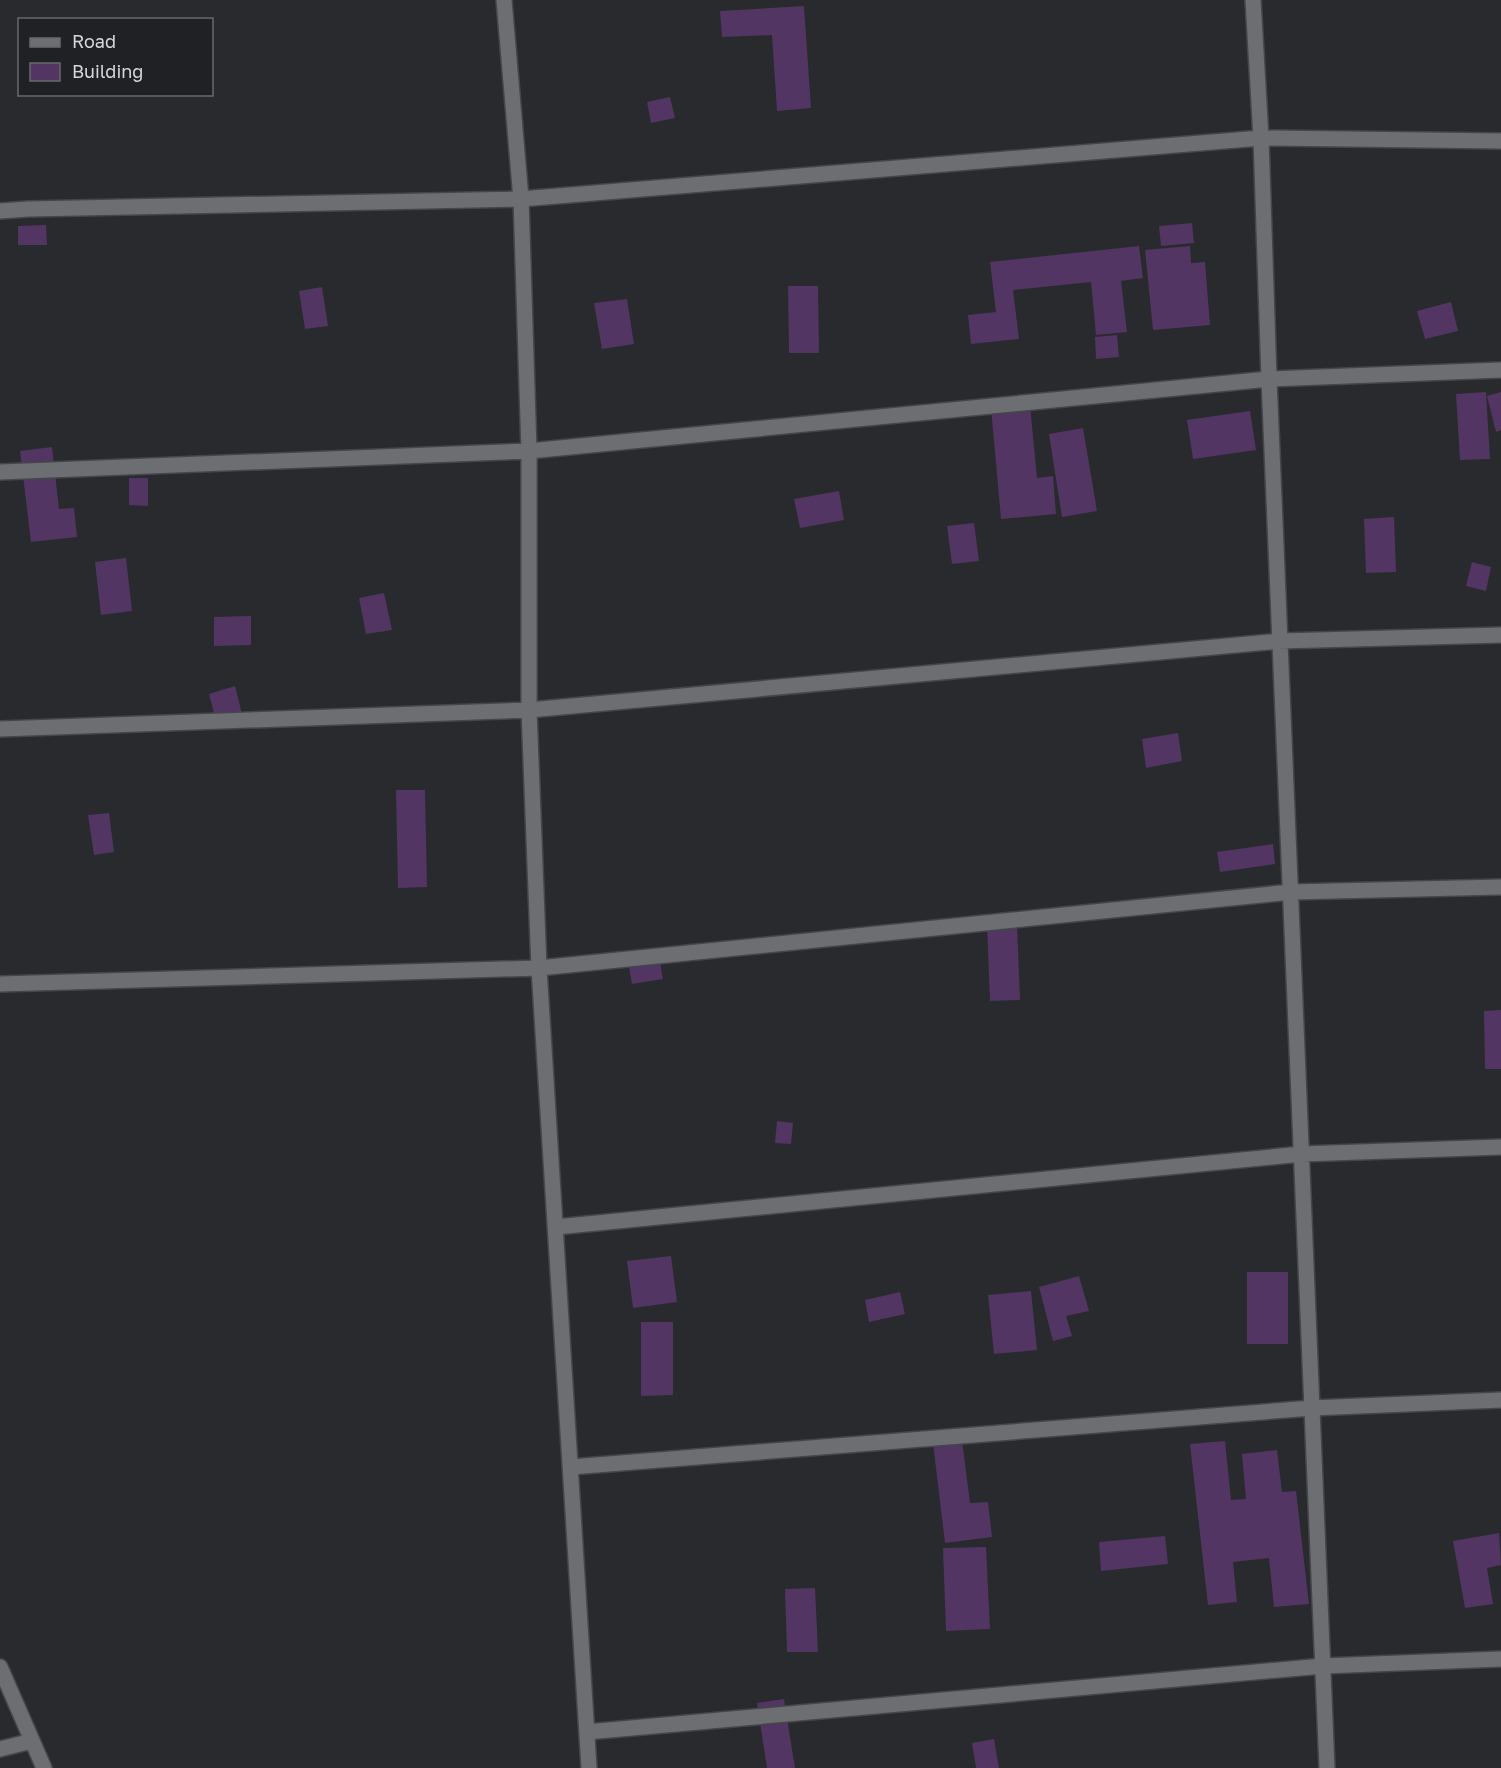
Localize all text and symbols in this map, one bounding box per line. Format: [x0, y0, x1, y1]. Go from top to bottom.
legend [18, 18, 213, 96]
text: Road [72, 30, 116, 52]
text: Building [72, 60, 143, 82]

